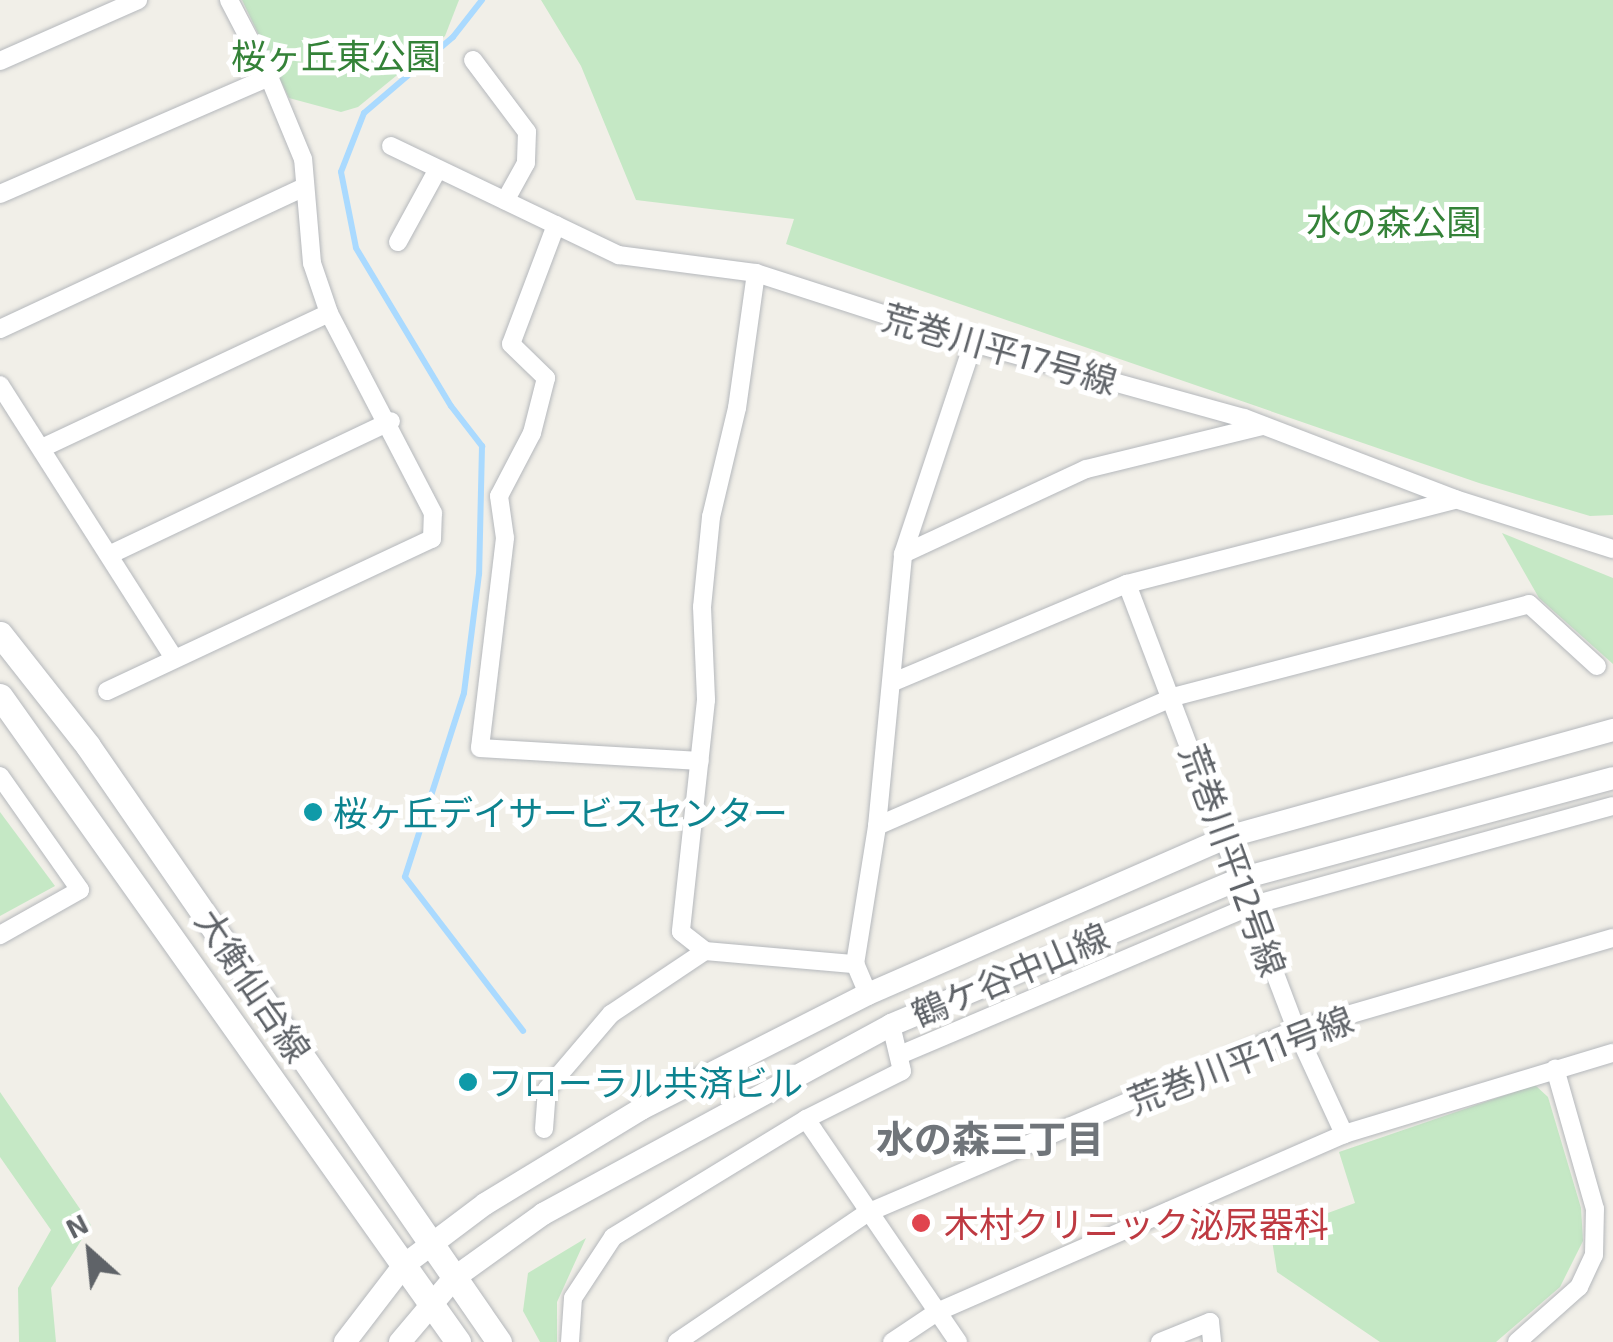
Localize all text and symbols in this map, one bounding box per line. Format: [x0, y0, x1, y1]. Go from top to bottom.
park label: 桜ヶ丘東公園 [231, 34, 441, 76]
park label: 水の森公園 [1307, 200, 1481, 242]
street label: 荒巻川平17号線 [878, 294, 1122, 402]
street label: 荒巻川平12号線 [1173, 738, 1295, 982]
place label: 桜ヶ丘デイサービスセンター [333, 791, 788, 833]
marker: 桜ヶ丘デイサービスセンター [302, 801, 324, 823]
street label: 大衡仙台線 [188, 901, 320, 1069]
street label: 鶴ケ谷中山線 [905, 914, 1115, 1034]
street label: 荒巻川平11号線 [1121, 997, 1359, 1121]
place label: フローラル共済ビル [488, 1061, 803, 1103]
marker: フローラル共済ビル [457, 1071, 479, 1093]
district label: 水の森三丁目 [876, 1116, 1104, 1162]
north arrow [40, 1202, 140, 1302]
place label: 木村クリニック泌尿器科 [944, 1202, 1329, 1244]
text: N [60, 1206, 93, 1245]
marker: 木村クリニック泌尿器科 [908, 1210, 934, 1236]

